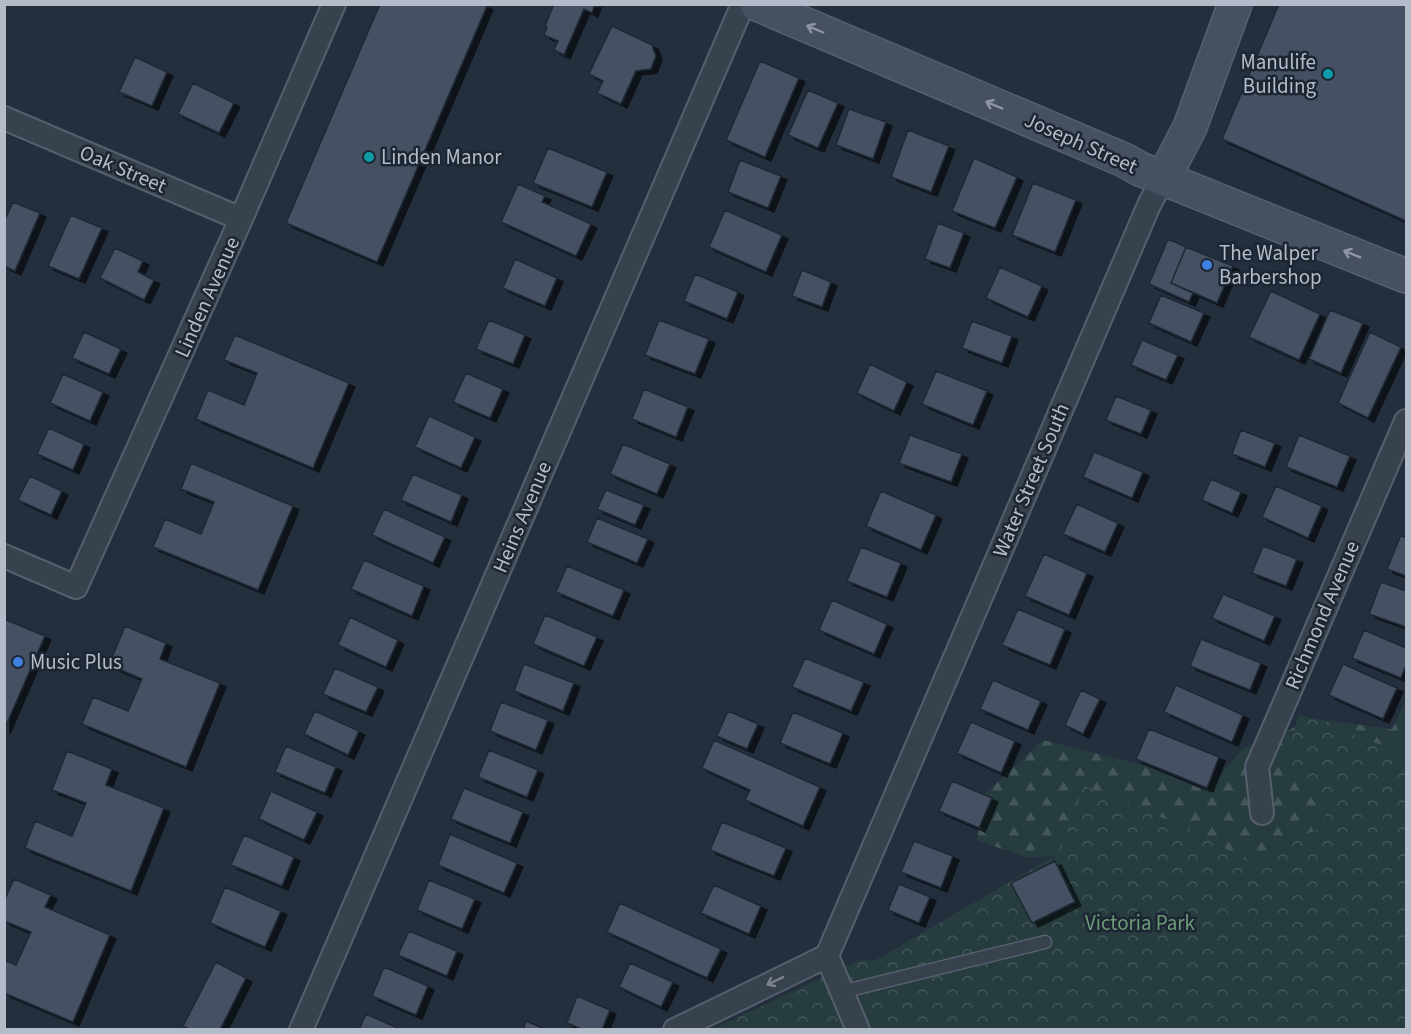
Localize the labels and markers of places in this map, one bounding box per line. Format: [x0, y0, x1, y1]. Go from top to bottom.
place label: Manulife Building [1240, 47, 1316, 101]
marker: Manulife Building [1321, 67, 1335, 81]
place label: Linden Manor [381, 142, 502, 172]
marker: Linden Manor [362, 150, 376, 164]
place label: The Walper Barbershop [1219, 238, 1322, 292]
marker: The Walper Barbershop [1200, 258, 1214, 272]
place label: Music Plus [30, 647, 122, 677]
marker: Music Plus [11, 655, 25, 669]

